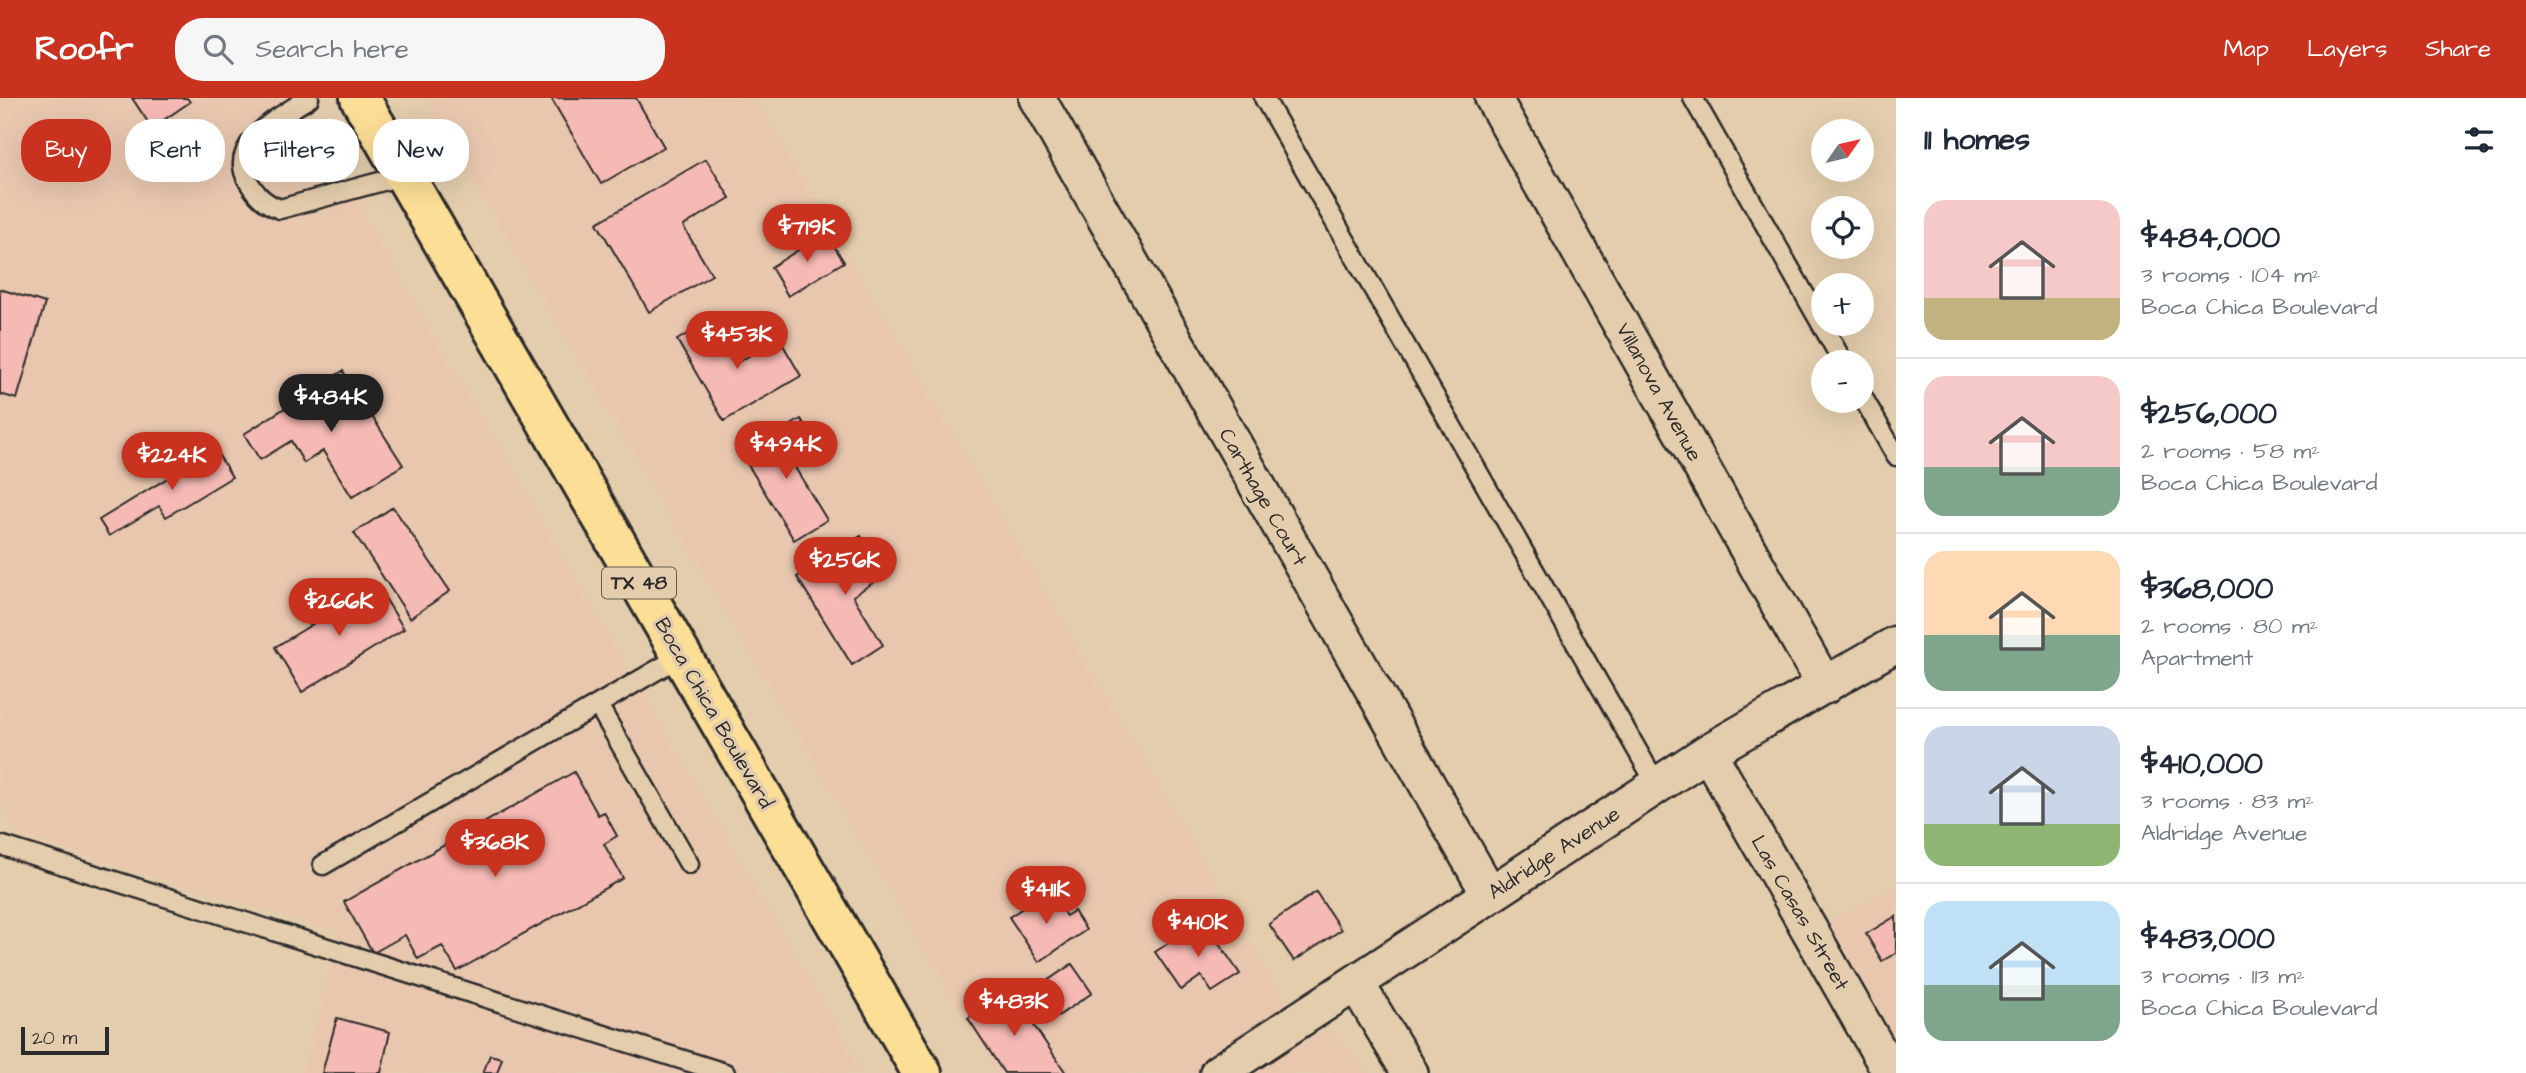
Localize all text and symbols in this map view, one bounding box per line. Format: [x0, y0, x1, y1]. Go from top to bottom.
search box [175, 18, 665, 81]
text: Roofr [35, 26, 133, 72]
icon: search [199, 30, 237, 68]
text: Search here [255, 31, 409, 67]
text: Map [2224, 32, 2269, 66]
text: Layers [2307, 32, 2387, 66]
text: Share [2425, 32, 2491, 66]
chip: Buy [21, 119, 111, 182]
chip: Rent [125, 119, 225, 182]
chip: Filters [239, 119, 359, 182]
chip: New [373, 119, 469, 182]
north arrow [1811, 119, 1874, 182]
map controls [1811, 119, 1874, 413]
text: 11 homes [1924, 119, 2030, 161]
icon: filters [2460, 121, 2498, 159]
button: locate [1811, 196, 1874, 259]
pin: $719K [758, 204, 856, 264]
text: $719K [779, 211, 835, 243]
text: $484,000 [2141, 217, 2280, 259]
icon: home [1980, 228, 2064, 312]
text: 3 rooms · 104 m² [2141, 259, 2320, 291]
button: + [1811, 273, 1874, 336]
text: Boca Chica Boulevard [2141, 291, 2378, 323]
pin: $453K [688, 312, 786, 371]
text: $453K [702, 318, 772, 350]
street label: Villanova Avenue [1609, 318, 1709, 466]
button: − [1811, 350, 1874, 413]
pin: $484K [282, 374, 380, 434]
text: $484K [295, 381, 367, 413]
text: $256,000 [2141, 393, 2277, 435]
icon: home [1980, 404, 2064, 488]
pin: $494K [737, 422, 835, 481]
street label: Carthage Court [1210, 423, 1314, 573]
text: $494K [750, 428, 822, 460]
pin: $224K [123, 432, 221, 492]
text: 2 rooms · 58 m² [2141, 435, 2320, 467]
text: $224K [138, 439, 206, 471]
text: Boca Chica Boulevard [2141, 467, 2378, 499]
pin: $256K [796, 538, 894, 597]
text: $256K [810, 544, 880, 576]
road number: TX 48 [602, 568, 676, 598]
text: $368,000 [2141, 568, 2273, 610]
pin: $266K [290, 578, 388, 638]
icon: home [1980, 579, 2064, 663]
text: $266K [305, 585, 373, 617]
text: 2 rooms · 80 m² [2141, 610, 2318, 642]
street label: Boca Chica Boulevard [647, 612, 781, 814]
text: Apartment [2141, 642, 2253, 674]
text: $410,000 [2141, 743, 2263, 785]
icon: home [1980, 754, 2064, 838]
text: 3 rooms · 83 m² [2141, 785, 2314, 817]
street label: Aldridge Avenue [1482, 799, 1627, 908]
text: Aldridge Avenue [2141, 817, 2307, 849]
pin: $368K [446, 820, 544, 879]
text: $368K [461, 826, 529, 858]
street label: Las Casas Street [1744, 830, 1856, 996]
pin: $411K [997, 866, 1095, 926]
text: $411K [1022, 873, 1070, 905]
pin: $410K [1149, 900, 1247, 959]
text: $410K [1168, 906, 1228, 938]
text: $483,000 [2141, 918, 2275, 960]
icon: home [1980, 929, 2064, 1013]
text: 3 rooms · 113 m² [2141, 960, 2305, 992]
pin: $483K [965, 978, 1063, 1038]
text: $483K [980, 985, 1049, 1017]
text: Boca Chica Boulevard [2141, 992, 2378, 1024]
scale bar [21, 1024, 108, 1056]
text: 20 m [32, 1025, 77, 1052]

